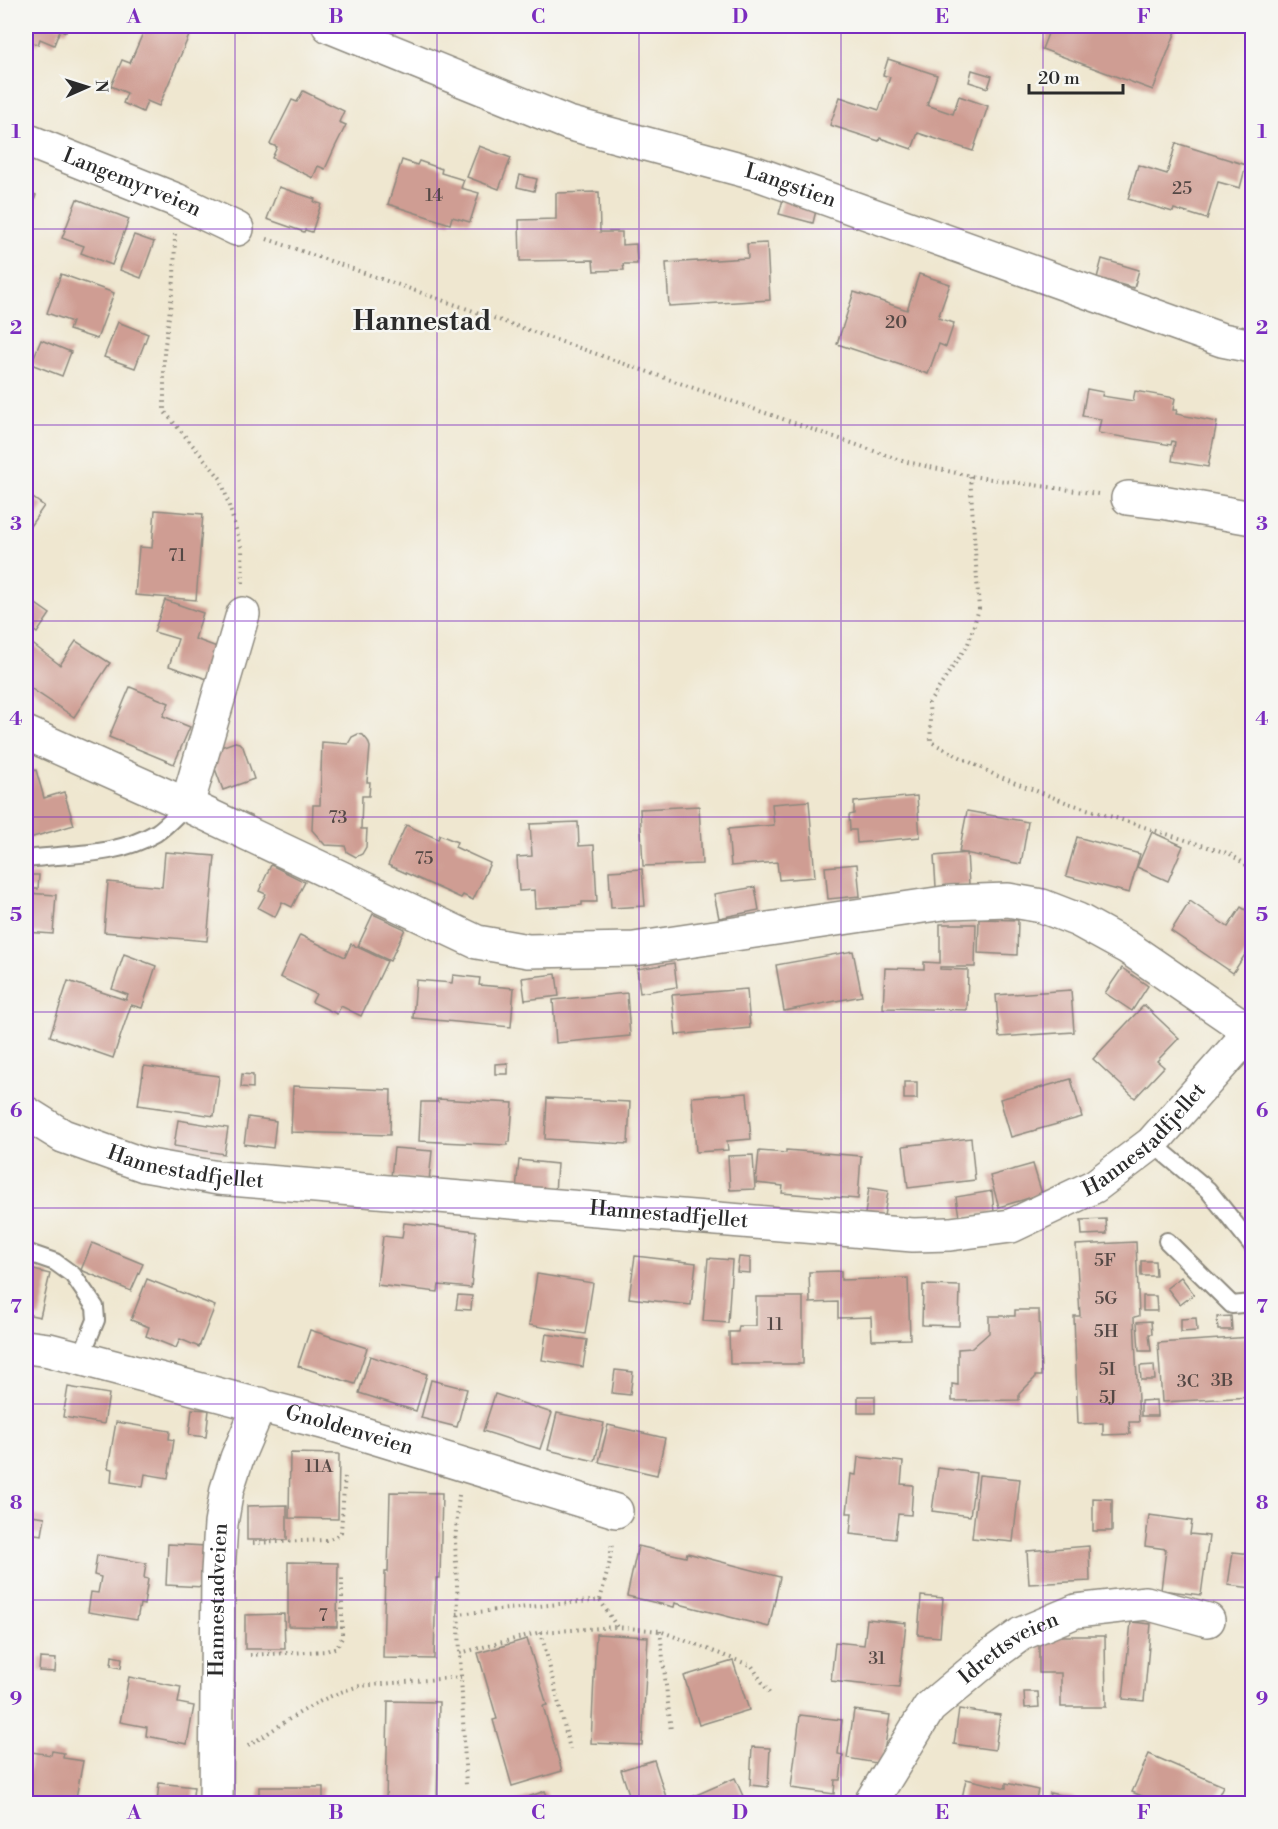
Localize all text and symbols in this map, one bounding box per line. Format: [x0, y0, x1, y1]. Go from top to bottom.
text: A [126, 5, 142, 30]
text: B [328, 5, 344, 30]
text: C [531, 5, 545, 30]
text: D [732, 5, 748, 30]
text: E [935, 5, 949, 30]
text: F [1137, 5, 1151, 30]
north arrow [57, 57, 117, 117]
scale bar [1029, 57, 1124, 95]
text: 20 m [1038, 67, 1080, 90]
text: N [91, 79, 111, 93]
text: 1 [11, 120, 21, 145]
text: 1 [1257, 120, 1267, 145]
street label: Langemyrveien [59, 143, 206, 223]
street label: Langstien [742, 158, 840, 214]
house number: 25 [1172, 177, 1192, 200]
house number: 14 [425, 184, 443, 207]
district label: Hannestad [353, 305, 491, 339]
house number: 20 [885, 311, 907, 334]
text: 2 [10, 316, 22, 341]
text: 2 [1256, 316, 1268, 341]
text: 3 [10, 512, 22, 537]
text: 3 [1256, 512, 1268, 537]
house number: 71 [168, 544, 186, 567]
text: 4 [9, 707, 23, 732]
text: 4 [1255, 707, 1269, 732]
house number: 73 [329, 806, 347, 829]
house number: 75 [415, 847, 433, 870]
text: 5 [10, 903, 22, 928]
text: 5 [1256, 903, 1268, 928]
street label: Hannestadfjellet [1078, 1077, 1212, 1203]
text: 6 [10, 1099, 23, 1124]
text: 6 [1256, 1099, 1269, 1124]
street label: Hannestadfjellet [104, 1140, 265, 1195]
street label: Hannestadfjellet [588, 1196, 750, 1234]
house number: 5F [1094, 1249, 1116, 1272]
house number: 5G [1094, 1287, 1118, 1310]
text: 7 [10, 1295, 22, 1320]
text: 7 [1256, 1295, 1268, 1320]
house number: 11 [767, 1313, 783, 1336]
house number: 5H [1094, 1320, 1119, 1343]
house number: 5I [1099, 1358, 1116, 1381]
house number: 3B [1211, 1369, 1233, 1392]
house number: 3C [1177, 1370, 1199, 1393]
house number: 5J [1099, 1386, 1117, 1409]
street label: Gnoldenveien [283, 1400, 417, 1461]
house number: 11A [305, 1455, 334, 1478]
text: 8 [10, 1491, 23, 1516]
text: 8 [1256, 1491, 1269, 1516]
street label: Hannestadveien [204, 1522, 234, 1677]
house number: 7 [318, 1604, 328, 1627]
street label: Idrettsveien [953, 1607, 1063, 1690]
house number: 31 [868, 1647, 886, 1670]
text: 9 [10, 1687, 22, 1712]
text: 9 [1256, 1687, 1268, 1712]
text: A [126, 1801, 142, 1826]
text: B [328, 1801, 344, 1826]
text: C [531, 1801, 545, 1826]
text: D [732, 1801, 748, 1826]
text: E [935, 1801, 949, 1826]
text: F [1137, 1801, 1151, 1826]

